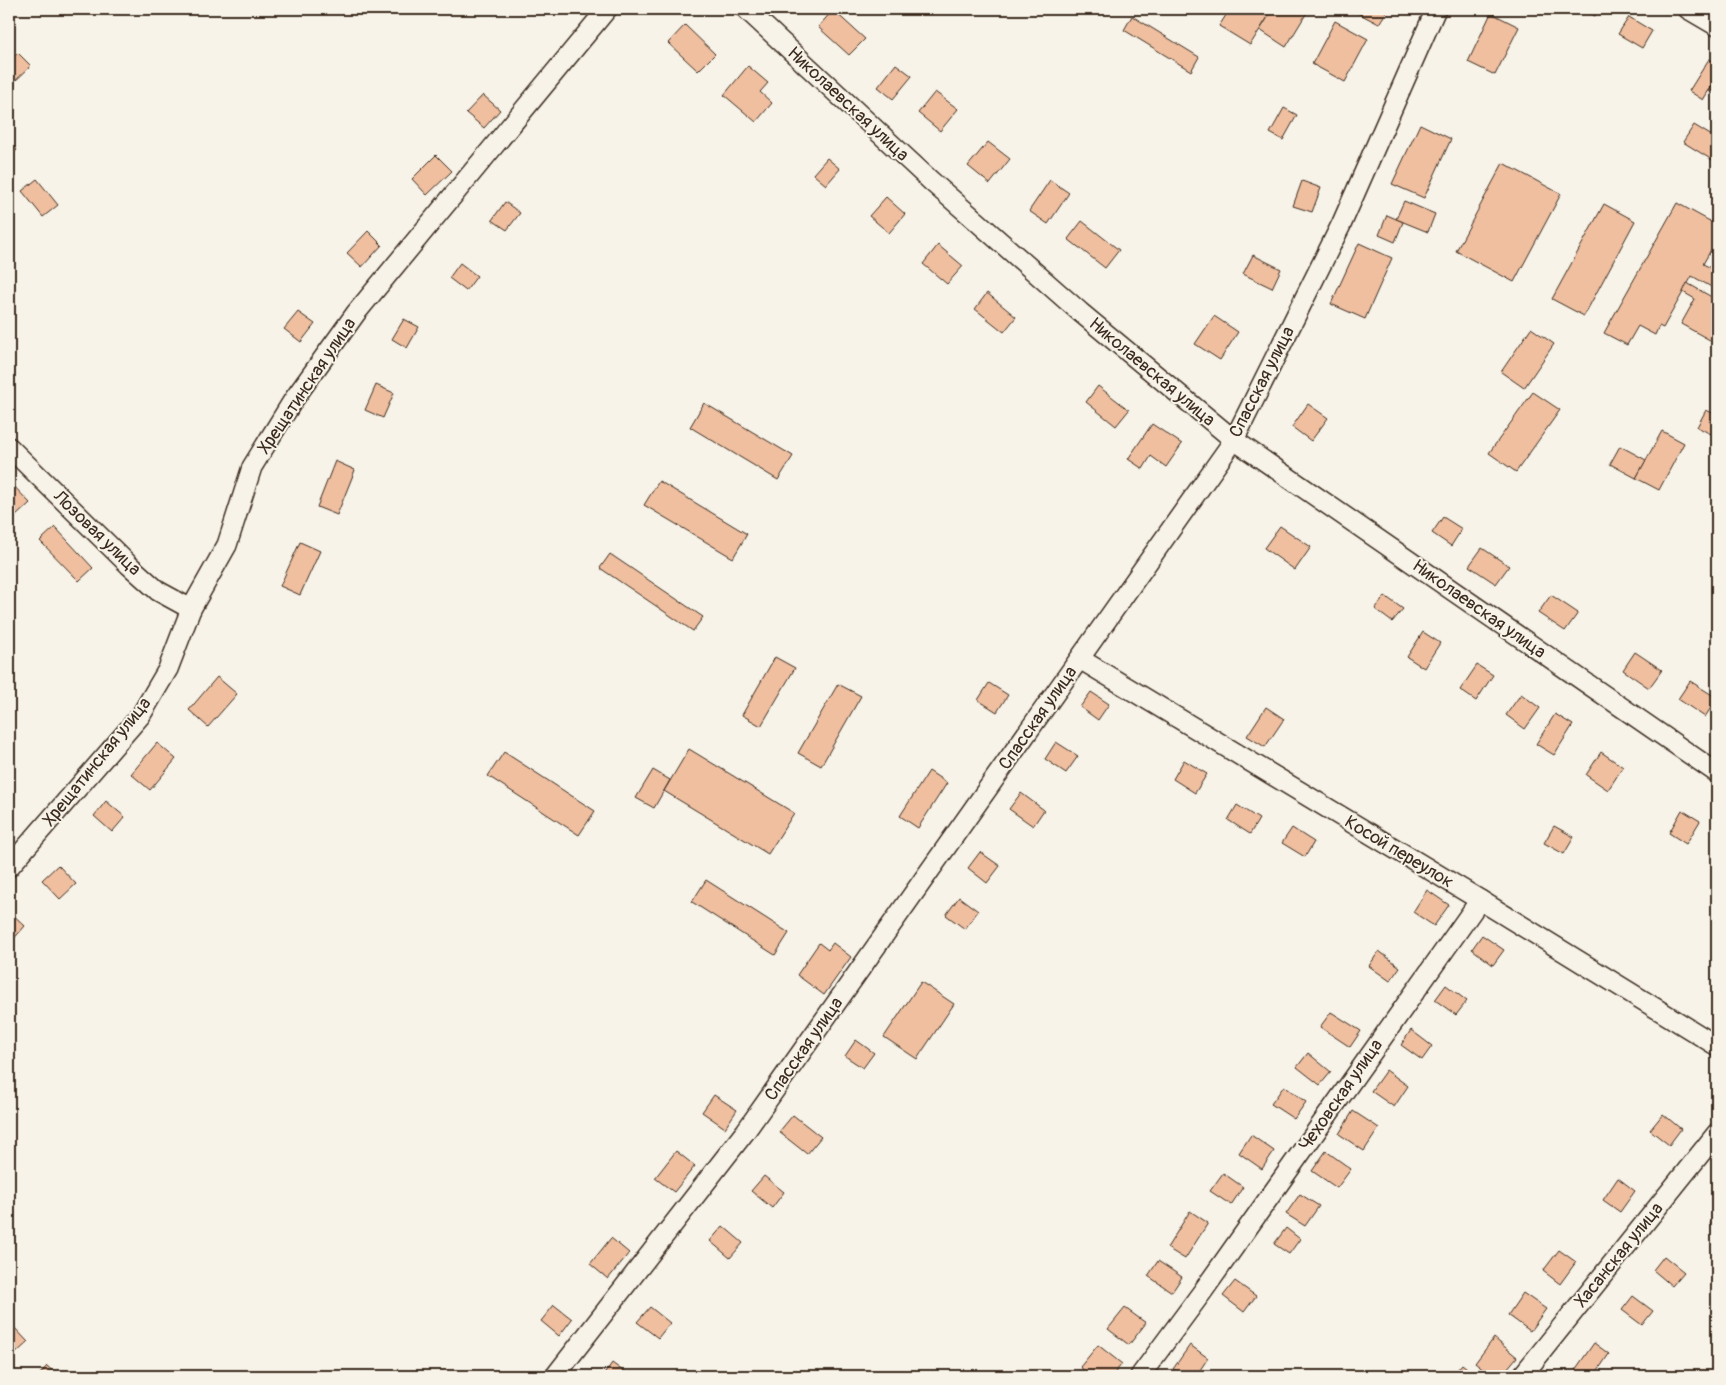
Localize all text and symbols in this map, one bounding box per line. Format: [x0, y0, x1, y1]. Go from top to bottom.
street label: Николаевская улица [782, 42, 914, 166]
street label: Николаевская улица [1084, 312, 1220, 432]
street label: Хрещатинская улица [253, 313, 361, 459]
street label: Спасская улица [1224, 323, 1300, 441]
street label: Лозовая улица [48, 485, 146, 581]
street label: Николаевская улица [1408, 554, 1550, 664]
street label: Спасская улица [994, 662, 1082, 774]
street label: Хрещатинская улица [38, 693, 156, 831]
street label: Косой переулок [1340, 810, 1458, 894]
street label: Спасская улица [760, 993, 848, 1105]
street label: Чеховская улица [1294, 1035, 1388, 1155]
street label: Хасанская улица [1570, 1198, 1668, 1312]

